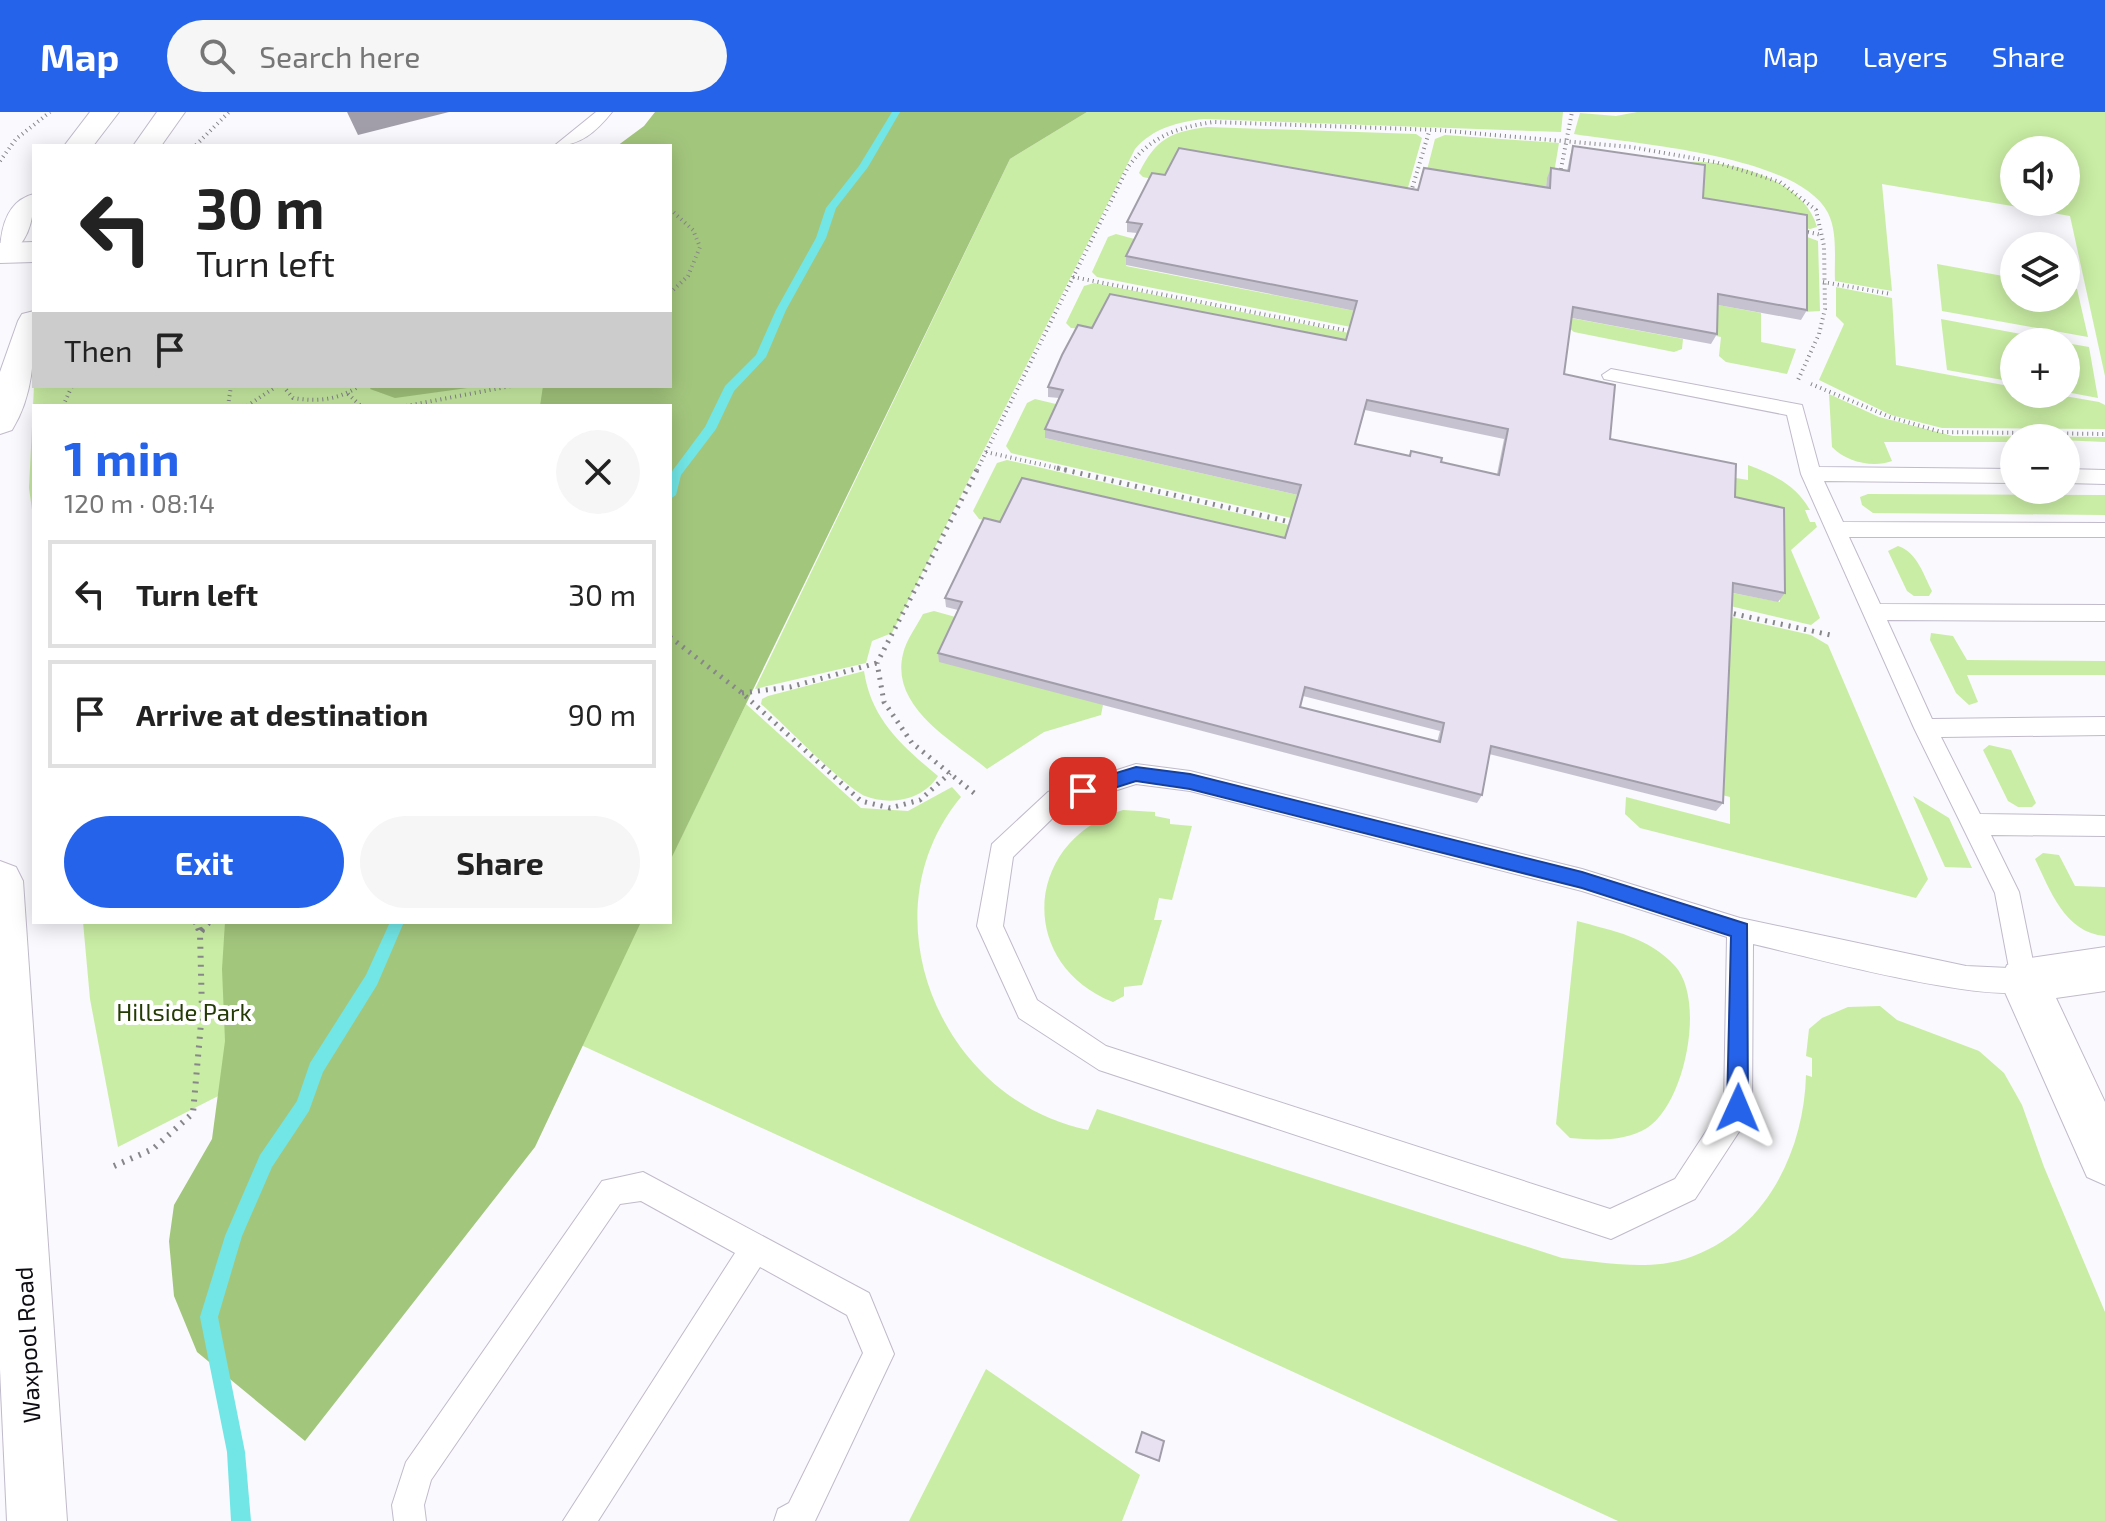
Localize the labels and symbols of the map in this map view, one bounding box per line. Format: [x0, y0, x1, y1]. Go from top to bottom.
pin [1049, 757, 1117, 825]
park label: Hillside Park [116, 997, 252, 1026]
position arrow [1696, 1066, 1780, 1150]
street label: Waxpool Road [8, 1266, 46, 1424]

